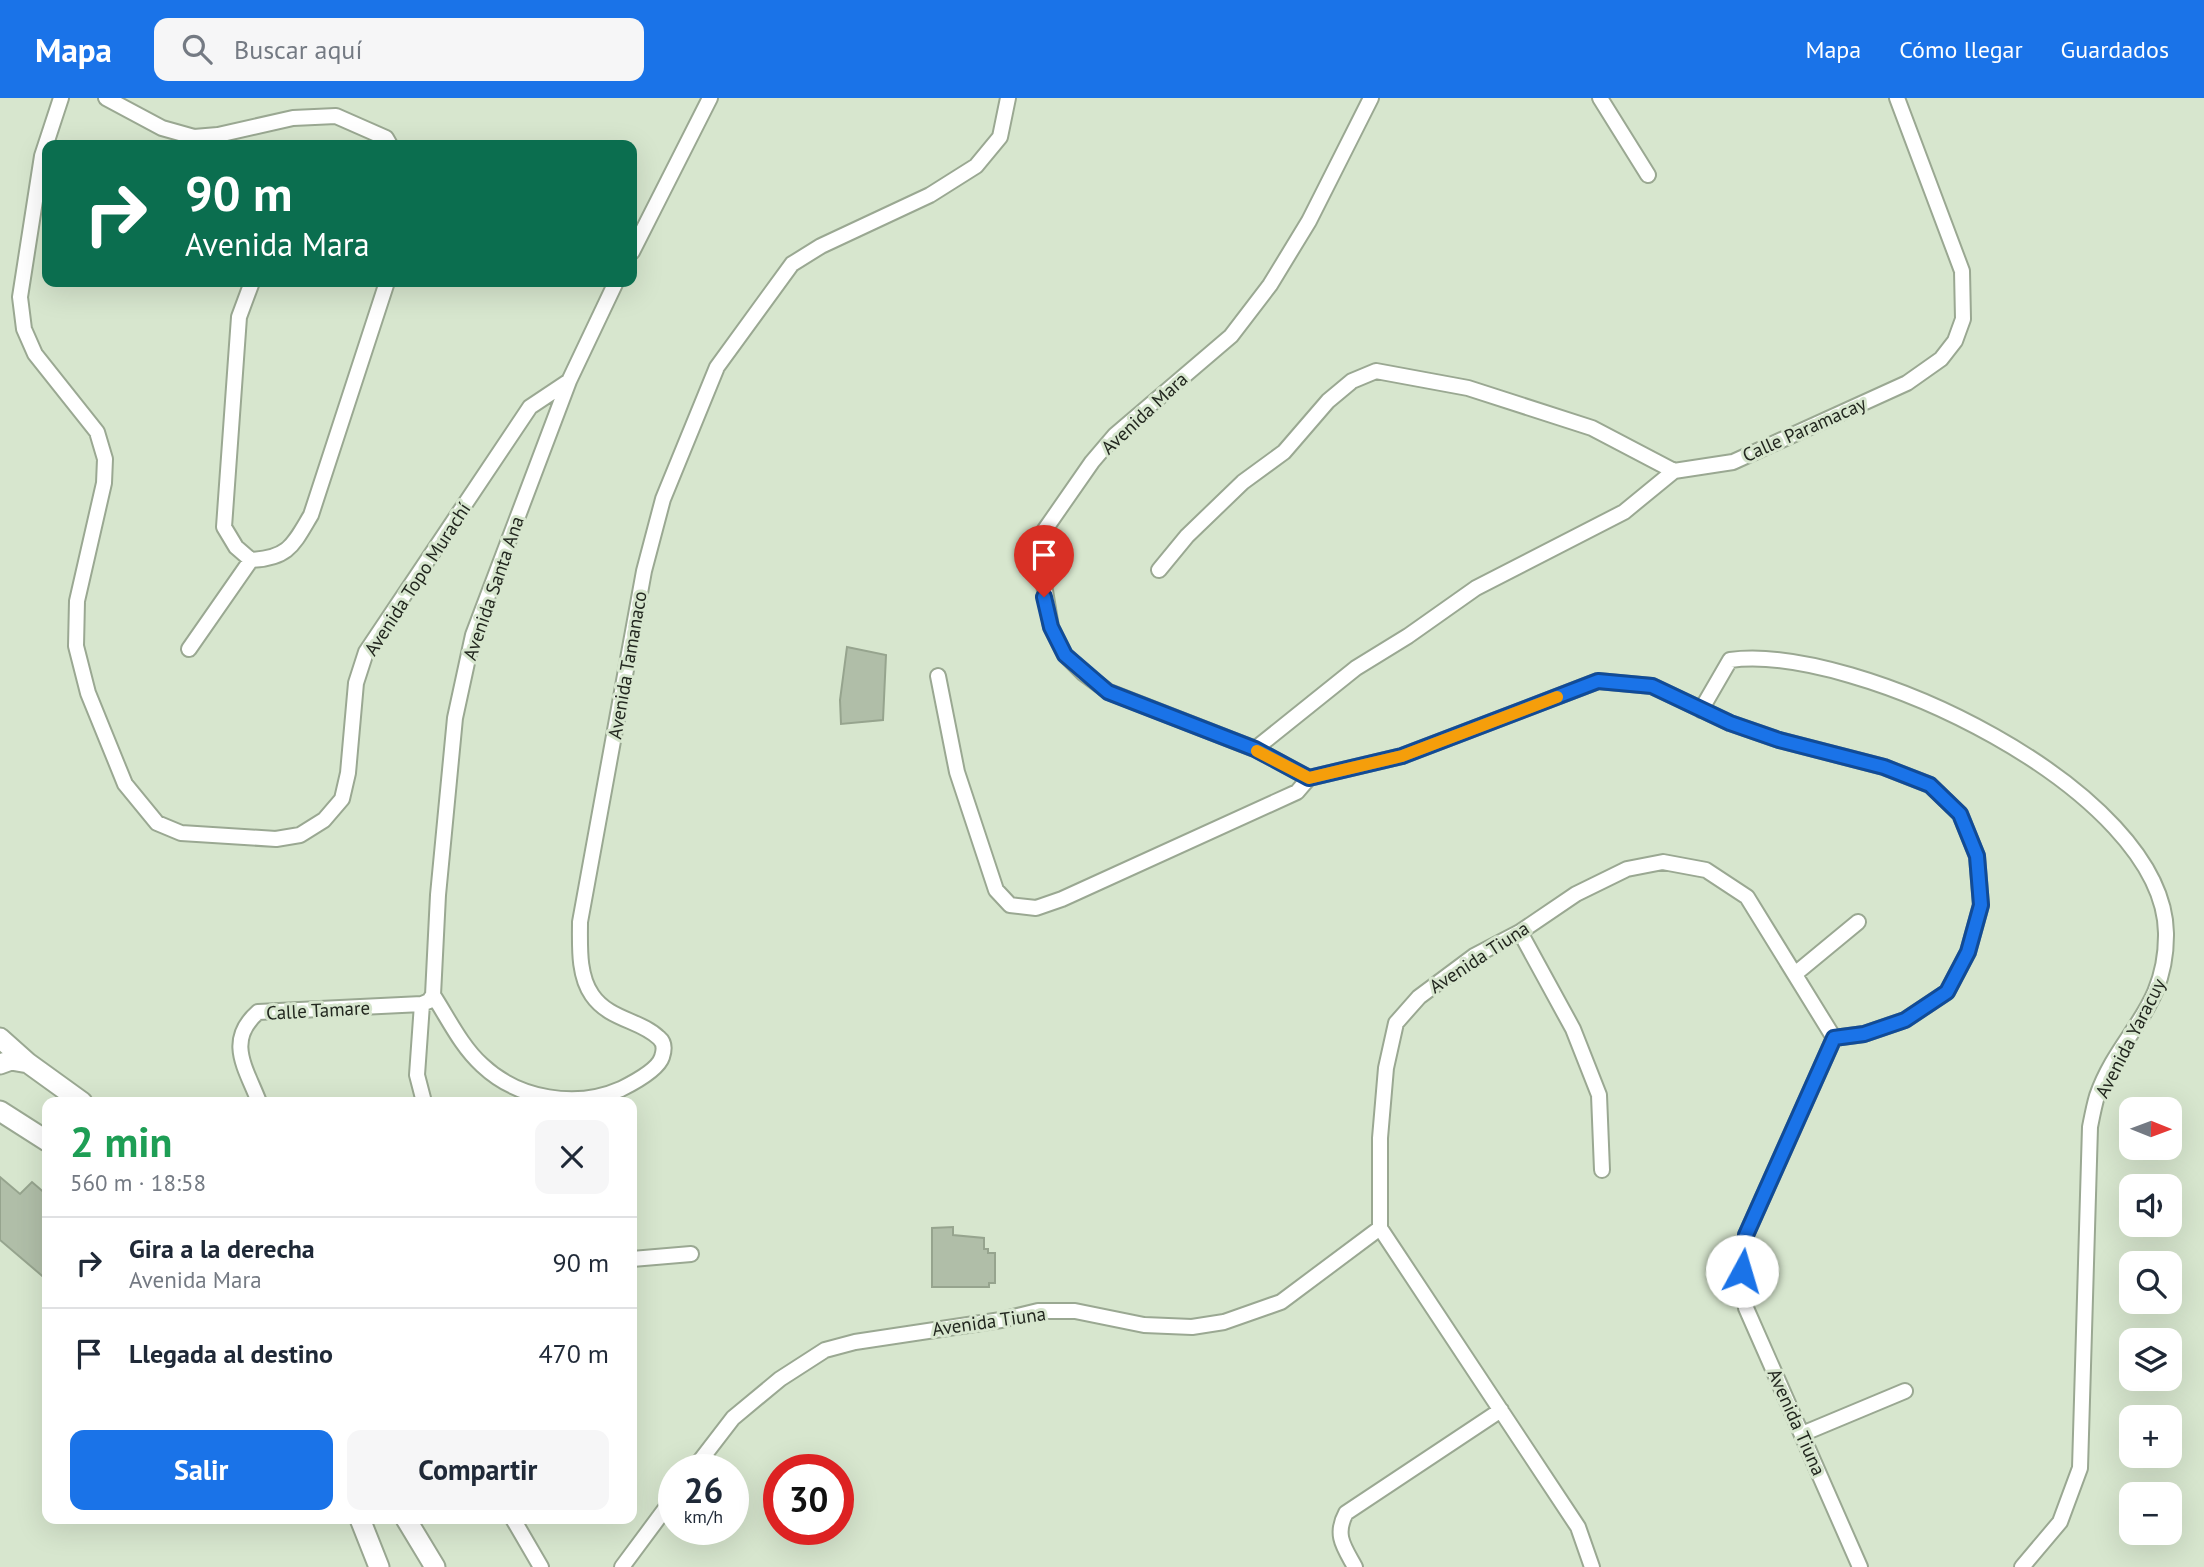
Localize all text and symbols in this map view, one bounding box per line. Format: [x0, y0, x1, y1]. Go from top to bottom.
search box [154, 18, 644, 81]
text: Mapa [35, 28, 112, 71]
icon: search [178, 30, 216, 68]
text: Buscar aquí [234, 33, 362, 66]
text: Mapa [1805, 34, 1861, 65]
text: Cómo llegar [1899, 34, 2023, 65]
text: Guardados [2061, 34, 2169, 65]
text: 90 m [185, 161, 292, 225]
icon: right [70, 168, 161, 259]
text: Avenida Mara [185, 223, 370, 265]
street label: Avenida Mara [1096, 367, 1192, 459]
street label: Calle Paramacay [1738, 391, 1870, 467]
street label: Avenida Topo Murachí [359, 498, 475, 660]
street label: Avenida Santa Ana [457, 513, 529, 663]
pin [1014, 525, 1074, 597]
icon: arrive [1025, 536, 1063, 574]
street label: Avenida Tamanaco [602, 589, 652, 741]
street label: Avenida Tiuna [1425, 916, 1533, 998]
street label: Avenida Yaracuy [2090, 974, 2170, 1102]
street label: Calle Tamare [265, 995, 371, 1025]
north arrow [2119, 1097, 2182, 1160]
map controls [2119, 1097, 2182, 1545]
text: 2 min [70, 1114, 172, 1169]
button: close [535, 1120, 609, 1194]
text: 560 m · 18:58 [70, 1168, 206, 1197]
button: sound [2119, 1174, 2182, 1237]
text: Gira a la derecha [129, 1232, 315, 1265]
position arrow [1705, 1234, 1779, 1308]
icon: right [70, 1244, 108, 1282]
text: 90 m [553, 1246, 609, 1279]
button: search [2119, 1251, 2182, 1314]
text: Avenida Mara [129, 1265, 262, 1294]
street label: Avenida Tiuna [931, 1301, 1047, 1341]
button: layers [2119, 1328, 2182, 1391]
icon: arrive [70, 1335, 108, 1373]
text: Llegada al destino [129, 1337, 333, 1370]
text: 470 m [538, 1337, 609, 1370]
street label: Avenida Tiuna [1763, 1365, 1831, 1479]
button: + [2119, 1405, 2182, 1468]
button: Salir [70, 1430, 333, 1510]
button: Compartir [347, 1430, 609, 1510]
speed limit sign: 30 [763, 1454, 854, 1545]
text: 26 [684, 1467, 723, 1513]
button: − [2119, 1482, 2182, 1545]
text: km/h [684, 1505, 723, 1528]

